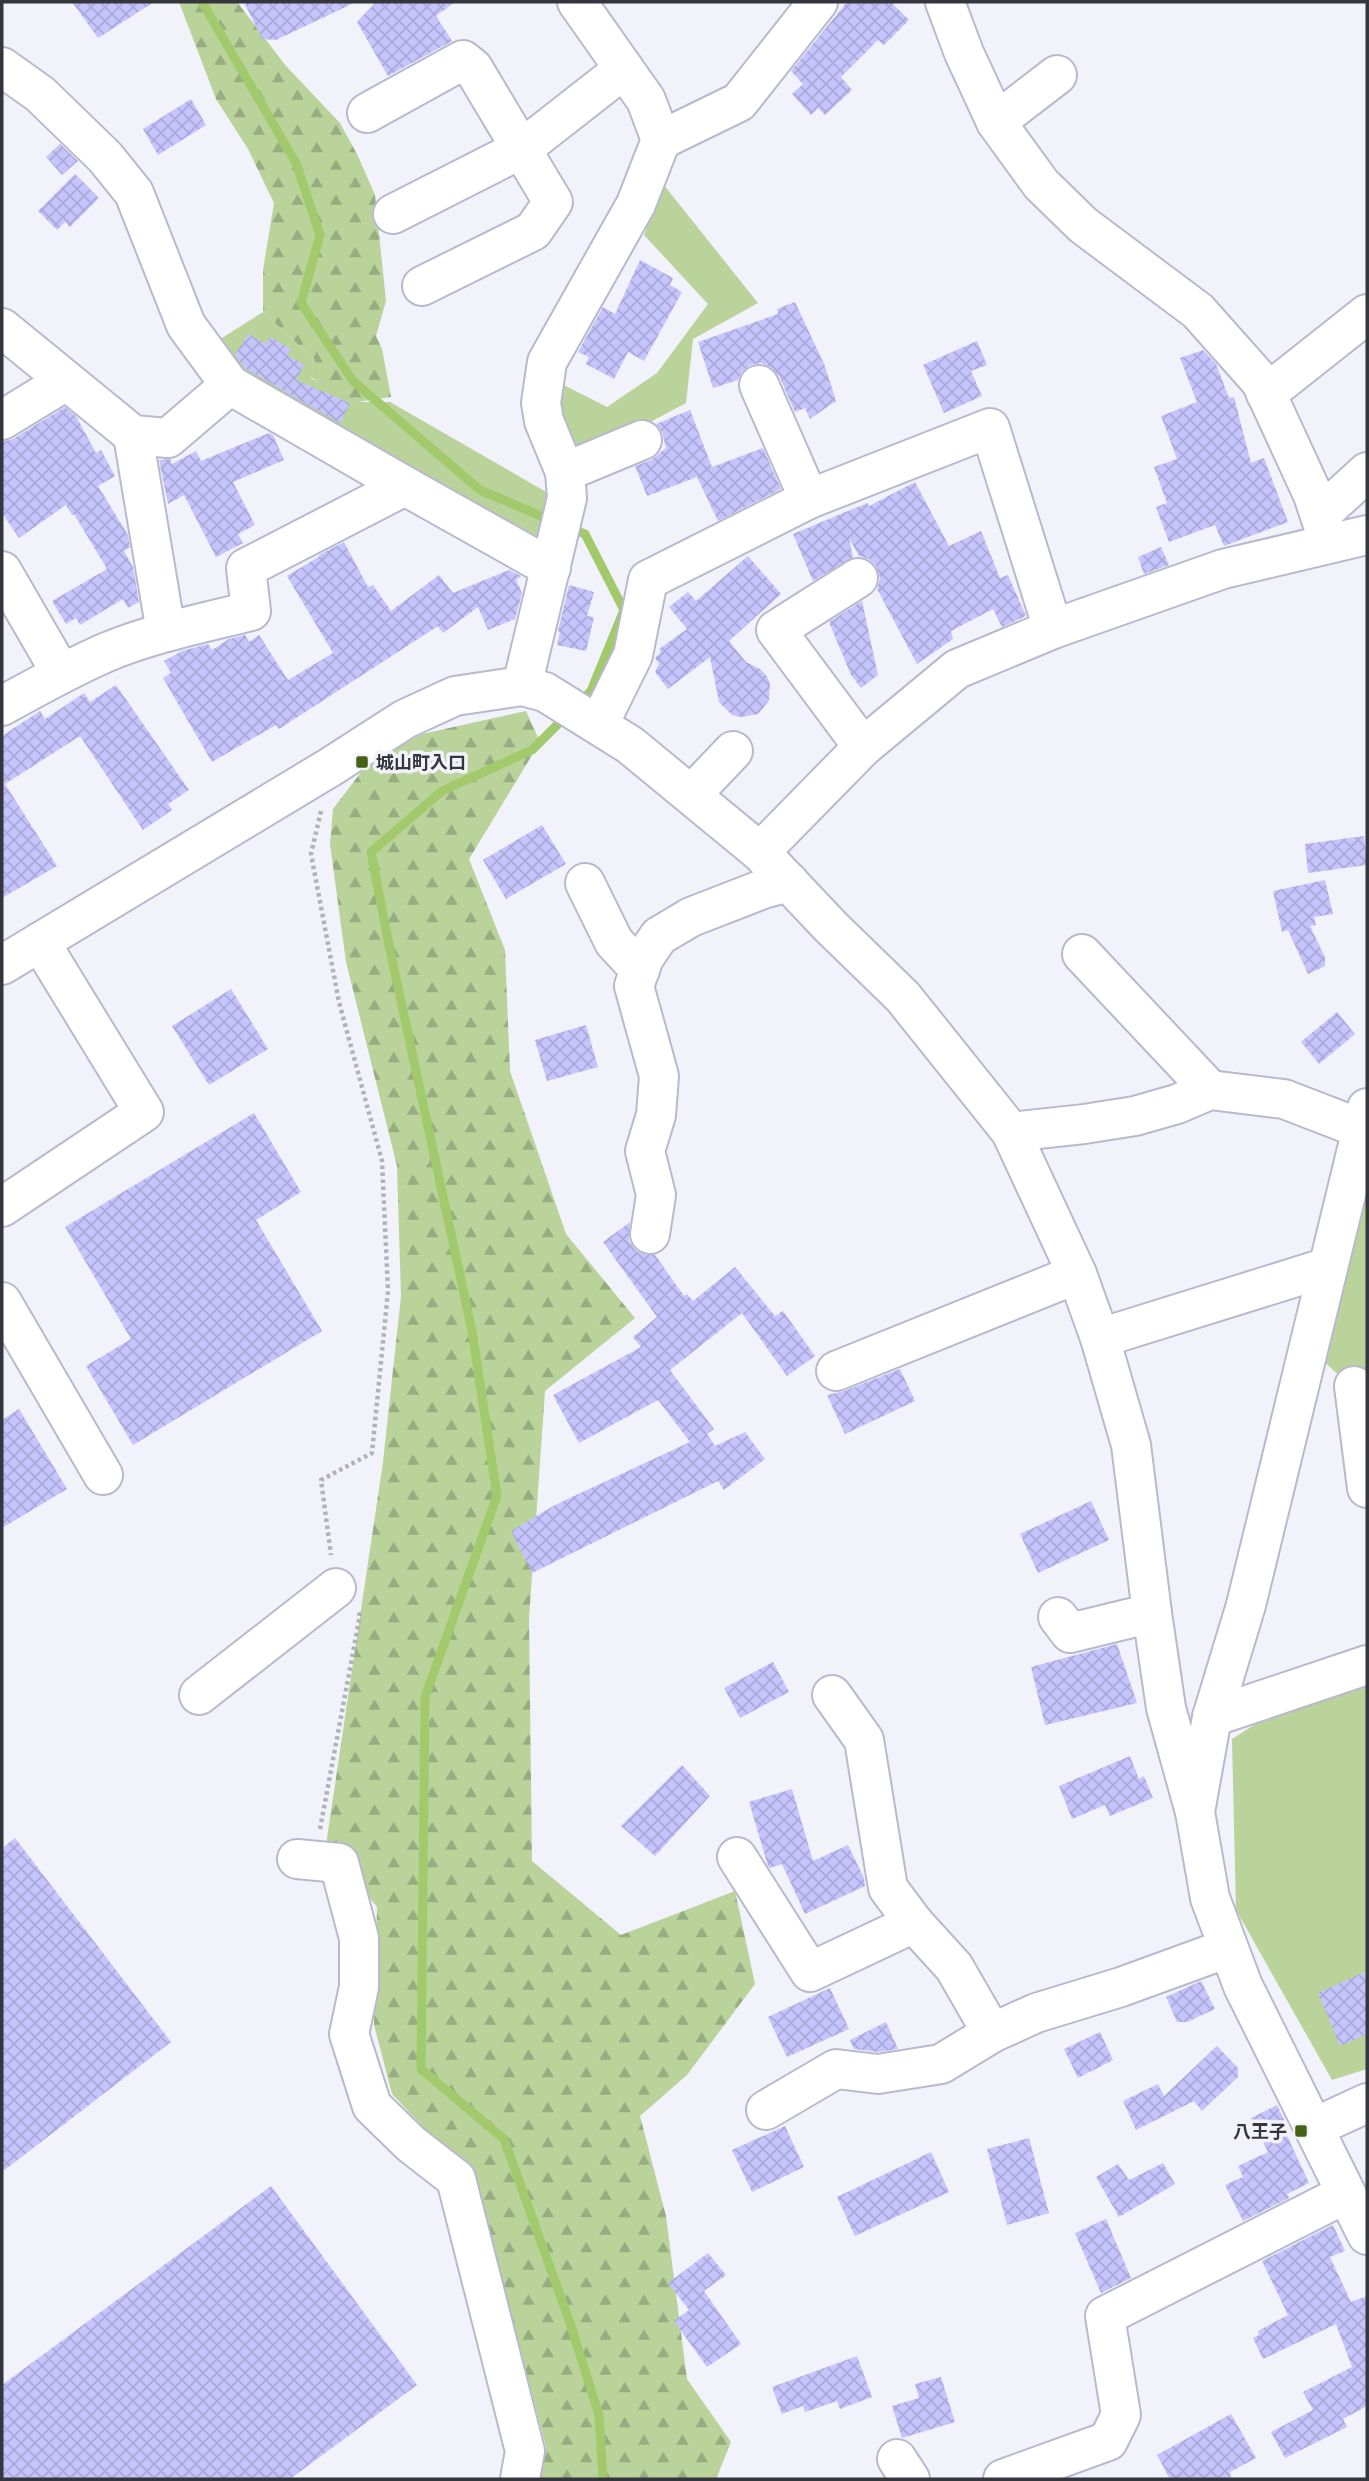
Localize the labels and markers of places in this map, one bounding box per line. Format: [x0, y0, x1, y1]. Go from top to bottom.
place label: 城山町入口 [376, 752, 466, 773]
marker: 城山町入口 [354, 754, 370, 770]
place label: 八王子 [1233, 2121, 1287, 2142]
marker: 八王子 [1293, 2123, 1309, 2139]

